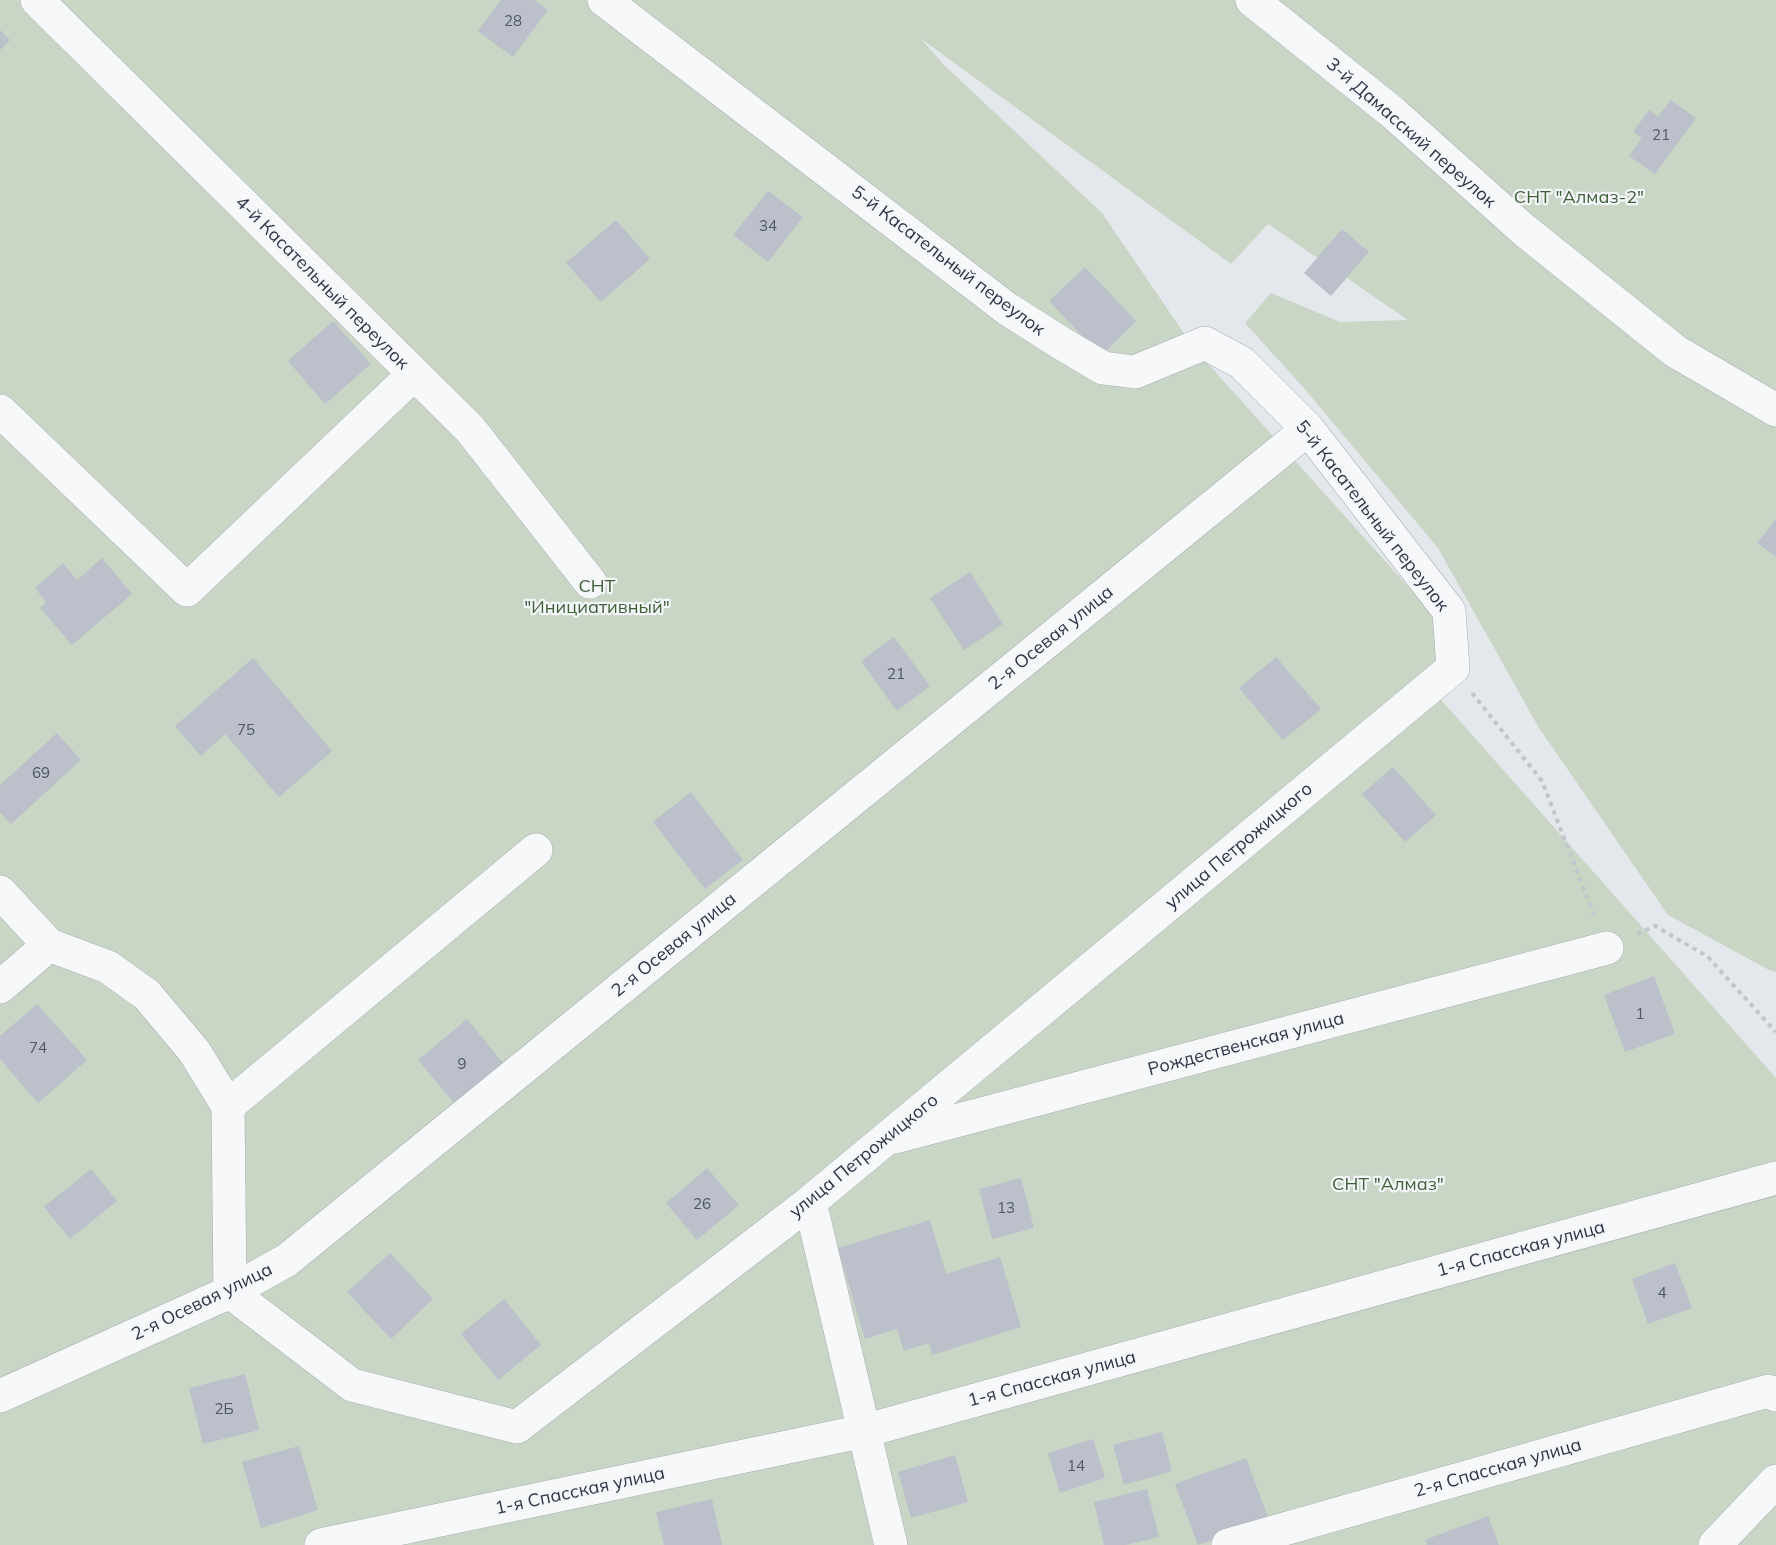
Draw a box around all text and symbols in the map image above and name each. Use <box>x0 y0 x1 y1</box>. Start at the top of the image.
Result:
house number: 28 <box>504 12 522 30</box>
street label: 3-й Дамасский переулок <box>1322 53 1500 213</box>
house number: 21 <box>1652 126 1670 144</box>
street label: 5-й Касательный переулок <box>847 181 1049 341</box>
park label: СНТ "Алмаз-2" <box>1514 187 1644 209</box>
street label: 4-й Касательный переулок <box>231 192 413 374</box>
house number: 34 <box>759 217 777 235</box>
street label: 5-й Касательный переулок <box>1291 416 1453 616</box>
park label: СНТ "Инициативный" <box>524 576 670 618</box>
street label: 2-я Осевая улица <box>984 581 1118 695</box>
house number: 21 <box>887 665 905 683</box>
house number: 75 <box>237 721 255 739</box>
house number: 69 <box>32 764 50 782</box>
street label: улица Петрожицкого <box>1161 778 1317 914</box>
street label: 2-я Осевая улица <box>607 888 741 1002</box>
house number: 1 <box>1636 1005 1644 1023</box>
street label: Рождественская улица <box>1146 1007 1346 1081</box>
house number: 74 <box>29 1039 47 1057</box>
house number: 9 <box>458 1055 466 1073</box>
street label: улица Петрожицкого <box>785 1089 943 1223</box>
park label: СНТ "Алмаз" <box>1332 1174 1444 1196</box>
house number: 26 <box>693 1195 711 1213</box>
house number: 13 <box>997 1199 1015 1217</box>
street label: 1-я Спасская улица <box>1435 1216 1607 1282</box>
street label: 2-я Осевая улица <box>128 1259 276 1345</box>
house number: 4 <box>1658 1284 1666 1302</box>
street label: 1-я Спасская улица <box>966 1346 1138 1412</box>
house number: 2Б <box>214 1400 234 1418</box>
street label: 2-я Спасская улица <box>1412 1434 1584 1502</box>
house number: 14 <box>1067 1457 1085 1475</box>
street label: 1-я Спасская улица <box>493 1462 667 1520</box>

